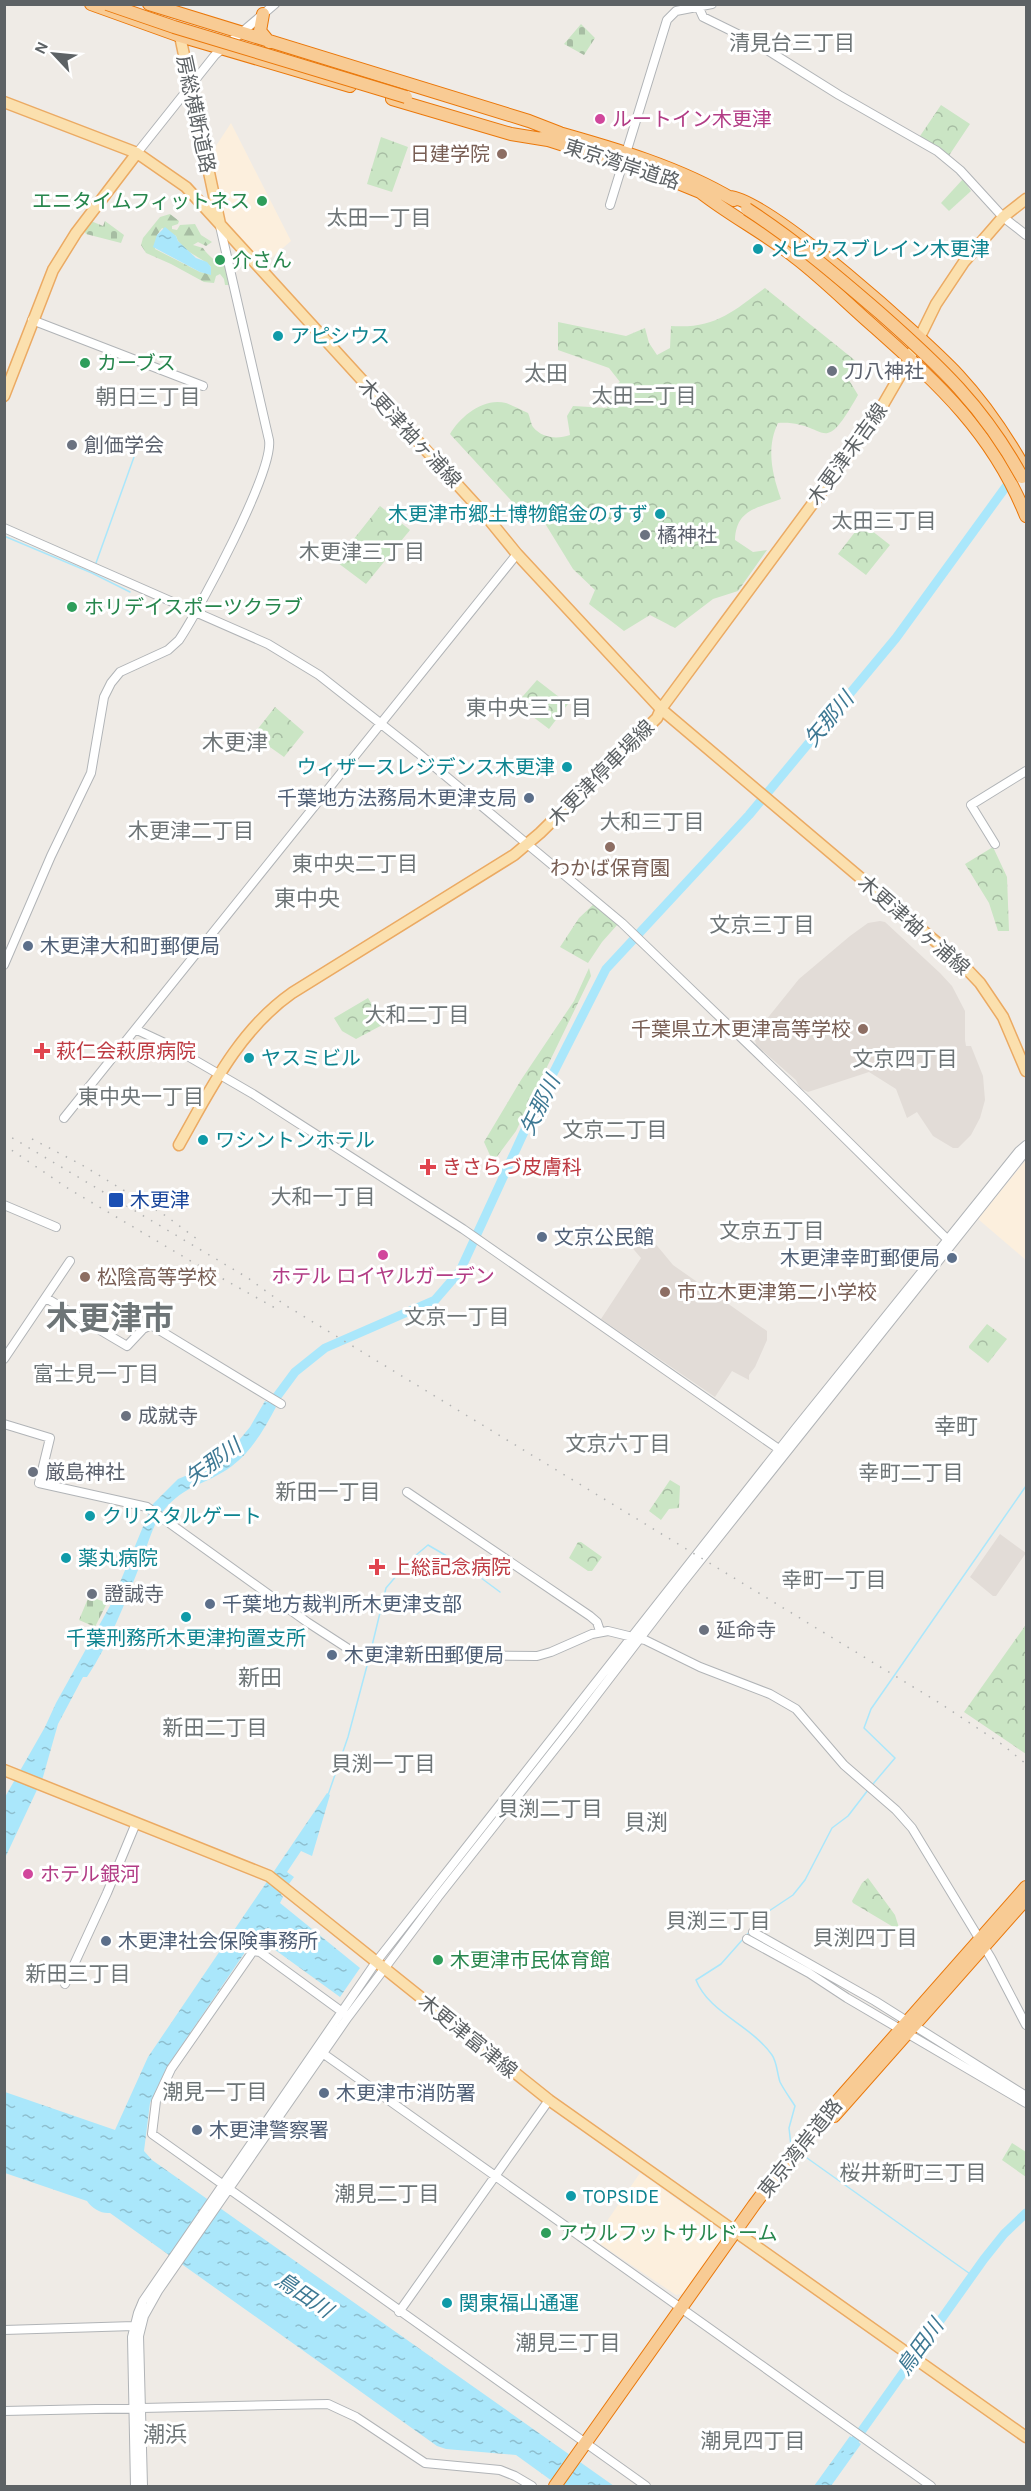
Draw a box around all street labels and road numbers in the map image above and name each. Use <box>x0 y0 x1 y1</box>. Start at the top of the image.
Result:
street label: 房総横断道路 <box>172 53 219 175</box>
street label: 東京湾岸道路 <box>561 135 682 194</box>
street label: 木更津袖ヶ浦線 <box>353 374 466 492</box>
street label: 木更津末吉線 <box>803 399 892 510</box>
street label: 木更津停車場線 <box>544 716 659 831</box>
street label: 木更津袖ヶ浦線 <box>853 871 974 980</box>
street label: 木更津富津線 <box>414 1990 522 2083</box>
street label: 東京湾岸道路 <box>754 2094 847 2202</box>

